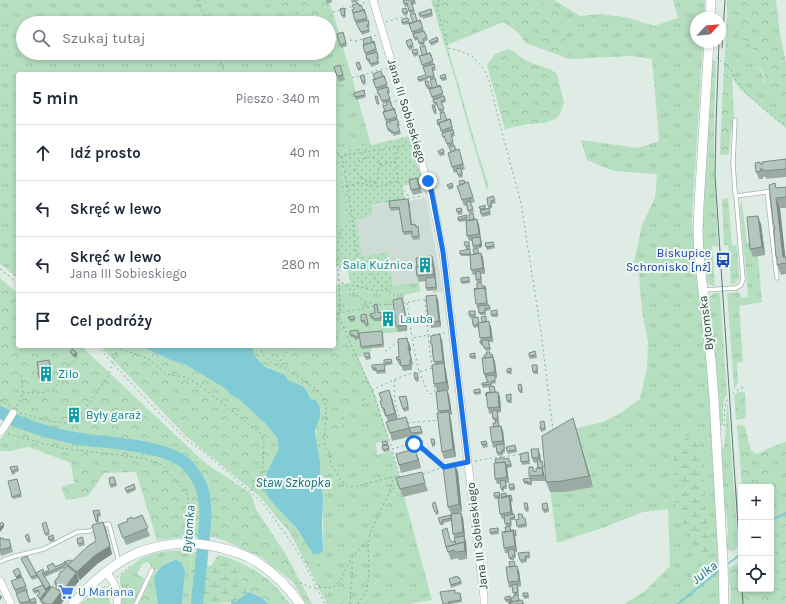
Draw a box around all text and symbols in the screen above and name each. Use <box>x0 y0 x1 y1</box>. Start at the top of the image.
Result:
north arrow <box>690 12 726 48</box>
search box <box>16 16 336 60</box>
icon: search <box>30 27 52 49</box>
text: Szukaj tutaj <box>62 29 146 47</box>
street label: Jana III Sobieskiego <box>385 57 429 165</box>
text: 5 min <box>32 88 79 108</box>
text: Pieszo · 340 m <box>236 91 320 106</box>
icon: ahead <box>32 142 54 164</box>
text: Idź prosto <box>70 144 141 162</box>
text: 40 m <box>290 145 320 160</box>
route end <box>419 172 437 190</box>
icon: left <box>32 198 54 220</box>
text: Skręć w lewo <box>70 200 162 218</box>
text: 20 m <box>290 201 320 216</box>
place label: Biskupice Schronisko [nż] <box>626 246 711 274</box>
text: Skręć w lewo <box>70 248 162 266</box>
bus stop icon: Biskupice Schronisko [nż] <box>714 251 732 269</box>
icon: left <box>32 254 54 276</box>
building icon: Sala Kuźnica <box>416 256 434 274</box>
text: 280 m <box>282 257 320 272</box>
place label: Sala Kuźnica <box>342 258 413 272</box>
text: Jana III Sobieskiego <box>70 266 187 281</box>
street label: Bytomska <box>696 295 716 351</box>
icon: arrive <box>32 310 54 332</box>
building icon: Lauba <box>379 310 397 328</box>
text: Cel podróży <box>70 312 152 330</box>
place label: Lauba <box>400 312 433 326</box>
building icon: Zilo <box>37 365 55 383</box>
place label: Zilo <box>58 367 79 381</box>
building icon: Były garaż <box>65 406 83 424</box>
place label: Były garaż <box>86 408 141 422</box>
route start <box>405 435 423 453</box>
water label: Staw Szkopka <box>256 475 331 490</box>
street label: Jana III Sobieskiego <box>463 482 491 590</box>
map controls <box>738 484 774 592</box>
button: + <box>738 484 774 520</box>
water label: Bytomka <box>179 504 198 553</box>
button: − <box>738 520 774 556</box>
button: locate <box>738 556 774 592</box>
water label: Julka <box>689 558 720 587</box>
supermarket icon: U Mariana <box>57 583 75 601</box>
place label: U Mariana <box>78 585 134 599</box>

